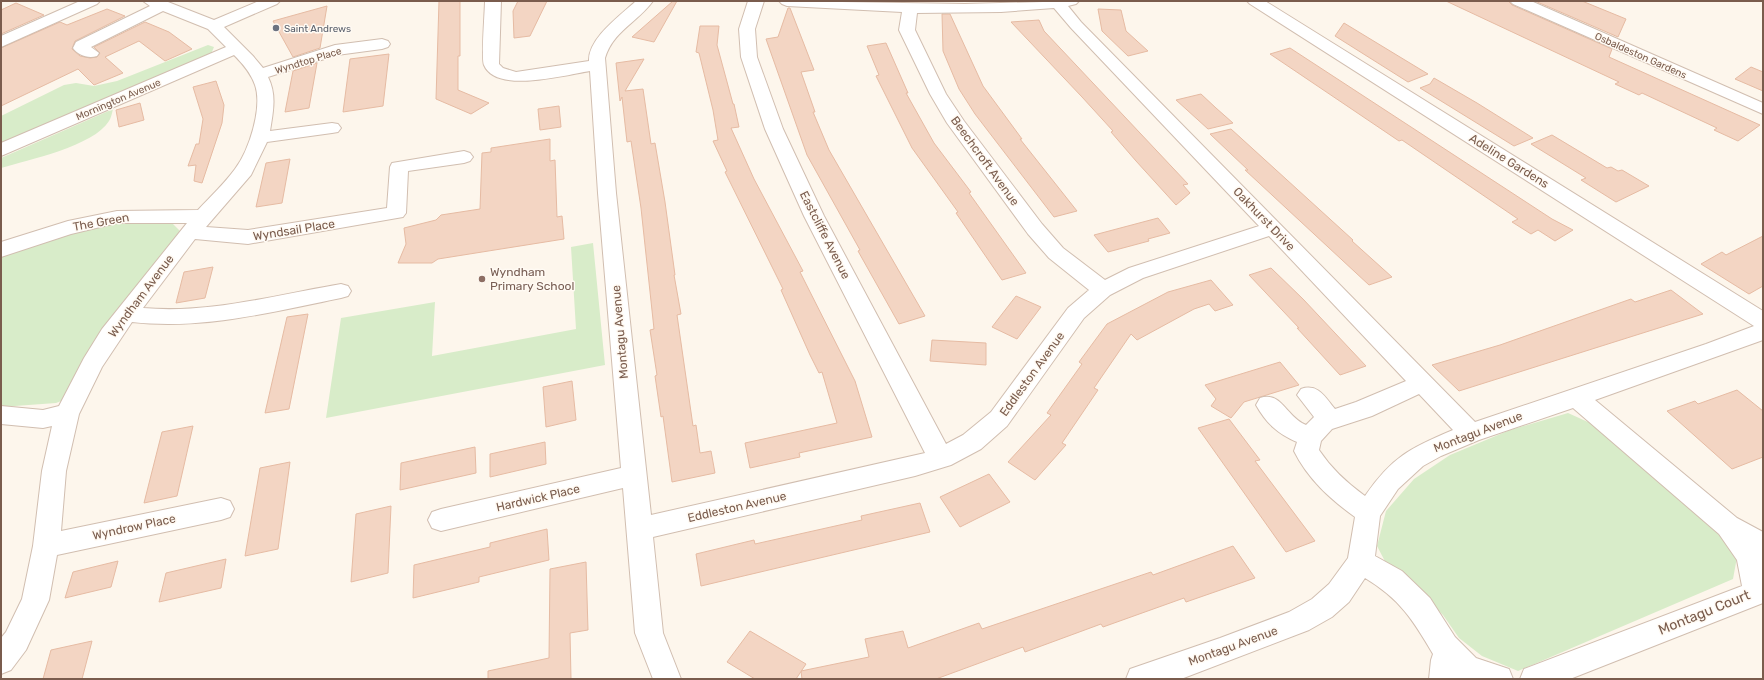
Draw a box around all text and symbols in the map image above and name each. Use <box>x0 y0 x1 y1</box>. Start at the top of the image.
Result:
marker: Saint Andrews <box>271 23 281 33</box>
place label: Saint Andrews <box>284 23 351 35</box>
street label: Osbaldeston Gardens <box>1593 30 1688 82</box>
street label: Wyndtop Place <box>274 45 343 77</box>
street label: Mornington Avenue <box>74 76 163 123</box>
street label: Beechcroft Avenue <box>948 114 1022 209</box>
street label: Adeline Gardens <box>1467 131 1551 191</box>
street label: Oakhurst Drive <box>1230 184 1298 254</box>
street label: Eastcliffe Avenue <box>797 189 853 281</box>
street label: The Green <box>72 210 130 234</box>
street label: Wyndsail Place <box>252 217 336 243</box>
street label: Wyndham Avenue <box>105 252 177 340</box>
place label: Wyndham Primary School <box>490 265 574 293</box>
marker: Wyndham Primary School <box>477 274 487 284</box>
street label: Montagu Avenue <box>609 284 631 379</box>
street label: Eddleston Avenue <box>997 329 1067 419</box>
street label: Montagu Avenue <box>1432 409 1525 455</box>
street label: Hardwick Place <box>495 481 582 514</box>
street label: Eddleston Avenue <box>686 489 788 525</box>
street label: Wyndrow Place <box>91 511 177 543</box>
street label: Montagu Court <box>1656 586 1753 639</box>
street label: Montagu Avenue <box>1186 623 1280 669</box>

